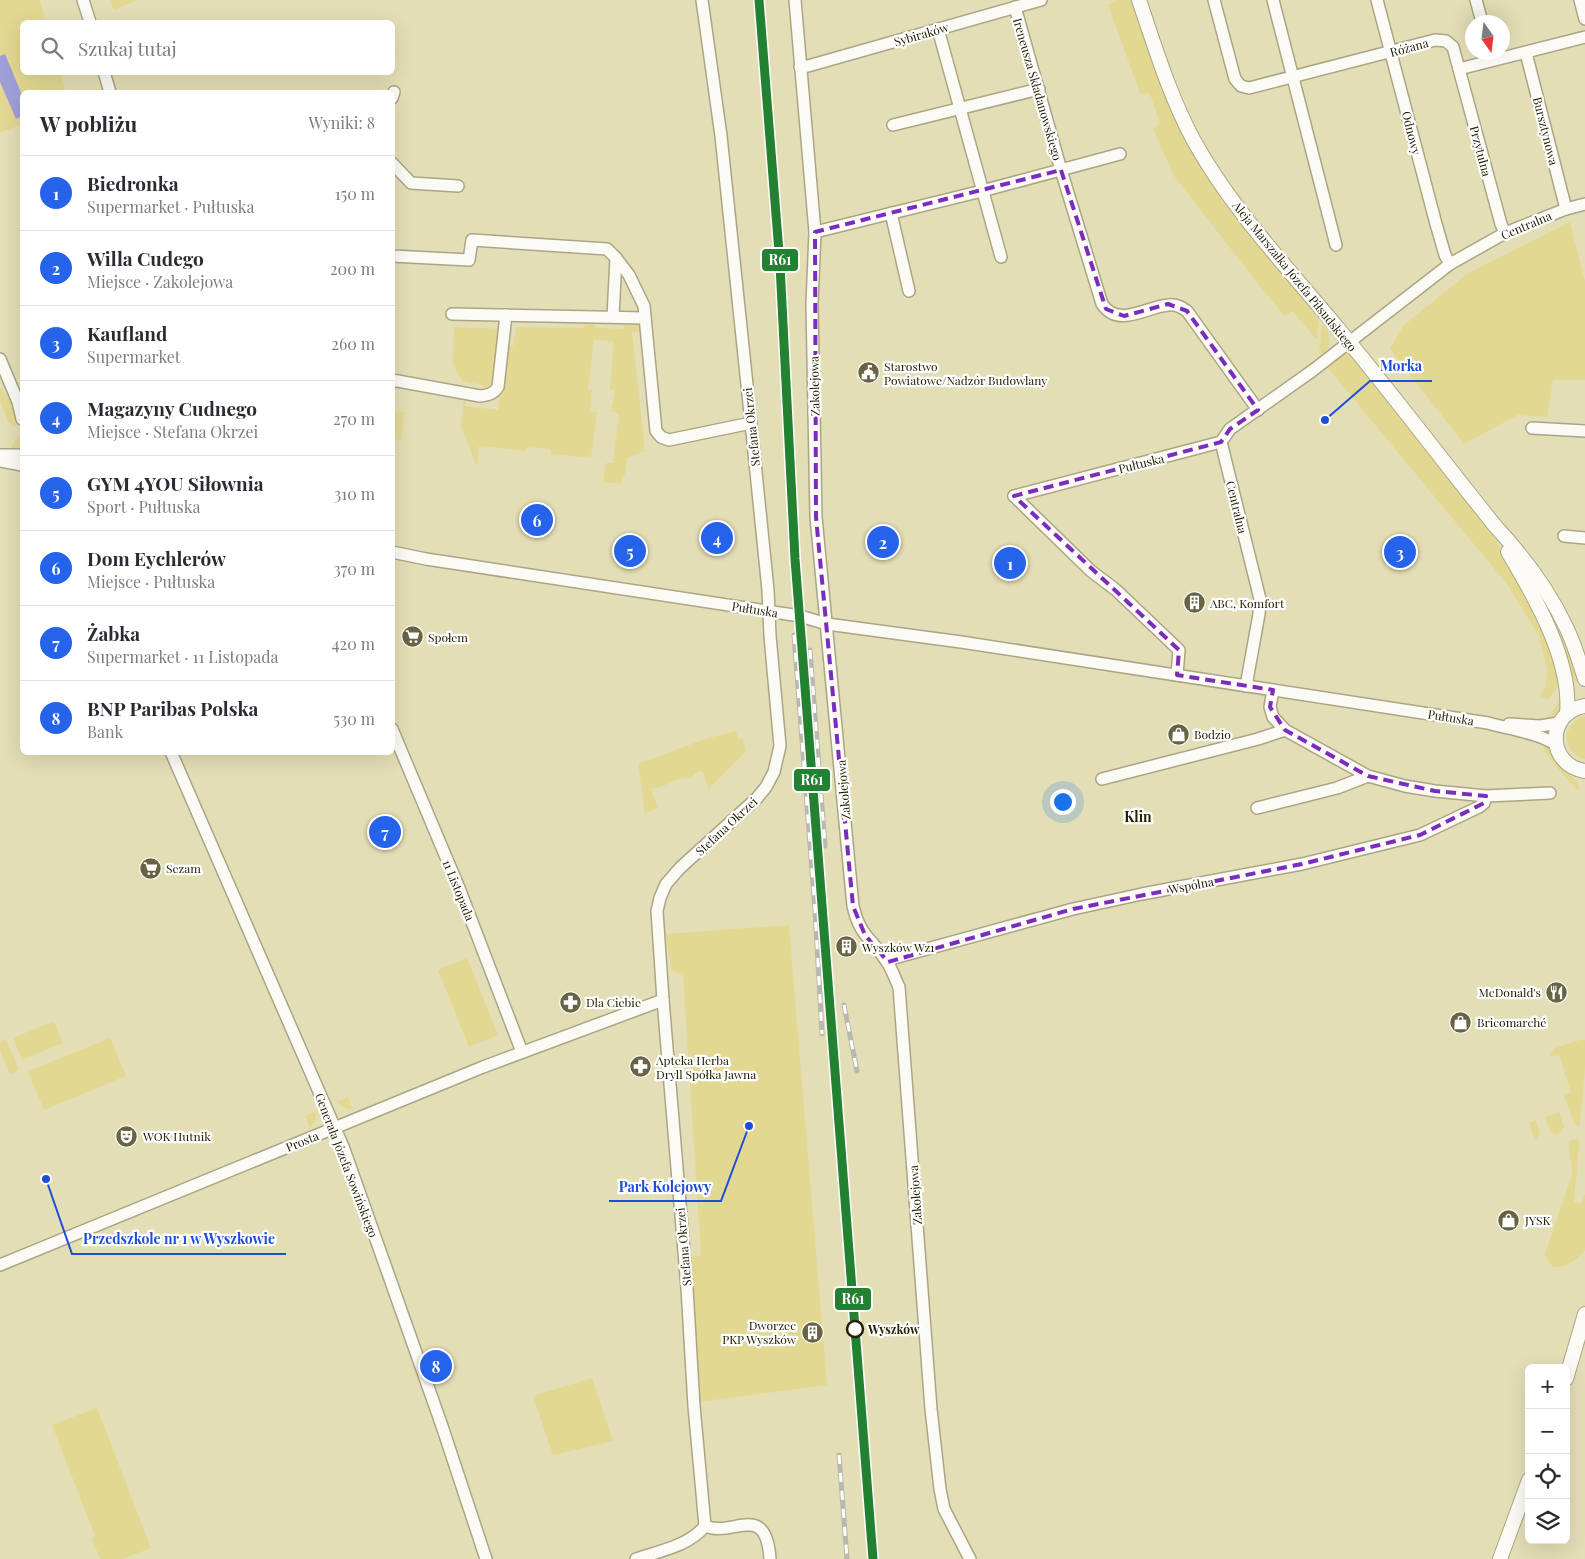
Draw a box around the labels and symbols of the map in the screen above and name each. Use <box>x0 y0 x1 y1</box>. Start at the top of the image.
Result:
north arrow <box>1465 15 1510 60</box>
street label: Ireneusza Składanowskiego <box>1010 16 1066 163</box>
street label: Sybiraków <box>892 18 951 49</box>
street label: Różana <box>1388 34 1430 60</box>
street label: Bursztynowa <box>1530 95 1562 167</box>
street label: Odnowy <box>1399 109 1425 157</box>
street label: Przytulna <box>1467 124 1495 178</box>
street label: Aleja Marszałka Józefa Piłsudskiego <box>1229 197 1361 355</box>
street label: Centralna <box>1498 207 1554 243</box>
line badge: R61 <box>761 248 799 272</box>
text: R61 <box>769 250 791 269</box>
callout: Morka <box>1370 352 1432 381</box>
street label: Zakolejowa <box>805 356 823 416</box>
text: Morka <box>1380 356 1423 375</box>
place label: Starostwo Powiatowe/Nadzór Budowlany <box>884 358 1047 388</box>
public building icon: Starostwo Powiatowe/Nadzór Budowlany <box>856 361 880 385</box>
street label: Stefana Okrzei <box>739 387 763 467</box>
street label: Pułtuska <box>1117 450 1165 476</box>
street label: Centralna <box>1223 479 1251 535</box>
pin: 6 <box>521 501 553 539</box>
pin: 4 <box>701 519 733 557</box>
pin: 2 <box>867 523 899 561</box>
pin: 5 <box>614 532 646 570</box>
pin: 3 <box>1384 533 1416 571</box>
pin: 1 <box>994 544 1026 582</box>
building icon: ABC, Komfort <box>1182 591 1206 615</box>
place label: ABC, Komfort <box>1209 595 1285 611</box>
street label: Pułtuska <box>731 597 779 621</box>
supermarket icon: Społem <box>400 625 424 649</box>
place label: Społem <box>428 629 468 645</box>
street label: Pułtuska <box>1427 705 1475 729</box>
shop icon: Bodzio <box>1166 722 1190 746</box>
place label: Bodzio <box>1194 726 1231 742</box>
street label: Zakolejowa <box>832 759 854 821</box>
line badge: R61 <box>793 768 831 792</box>
text: R61 <box>801 770 823 789</box>
your location <box>1050 789 1076 815</box>
street label: Stefana Okrzei <box>692 793 761 859</box>
district label: Klin <box>1124 807 1152 826</box>
pin: 7 <box>369 813 401 851</box>
supermarket icon: Sezam <box>138 856 162 880</box>
street label: 11 Listopada <box>439 857 479 923</box>
place label: Sezam <box>166 860 201 876</box>
street label: Wspólna <box>1166 873 1215 897</box>
building icon: Wyszków Wz1 <box>834 935 858 959</box>
place label: Wyszków Wz1 <box>861 939 935 955</box>
restaurant icon: McDonald's <box>1545 980 1569 1004</box>
place label: McDonald's <box>1479 984 1541 1000</box>
pharmacy icon: Dla Ciebie <box>558 990 582 1014</box>
place label: Dla Ciebie <box>586 994 641 1010</box>
shop icon: Bricomarché <box>1449 1010 1473 1034</box>
place label: Bricomarché <box>1477 1014 1546 1030</box>
place label: Apteka Herba Dryll Spółka Jawna <box>655 1052 756 1082</box>
pharmacy icon: Apteka Herba Dryll Spółka Jawna <box>628 1055 652 1079</box>
street label: Generała Józefa Sowińskiego <box>312 1091 382 1240</box>
theatre icon: WOK Hutnik <box>115 1124 139 1148</box>
street label: Prosta <box>283 1127 321 1155</box>
place label: WOK Hutnik <box>142 1128 211 1144</box>
street label: Zakolejowa <box>905 1164 925 1226</box>
callout: Park Kolejowy <box>609 1172 721 1201</box>
text: Park Kolejowy <box>619 1177 712 1196</box>
street label: Stefana Okrzei <box>672 1207 694 1287</box>
shop icon: JYSK <box>1497 1208 1521 1232</box>
place label: JYSK <box>1524 1212 1550 1228</box>
callout: Przedszkole nr 1 w Wyszkowie <box>72 1225 286 1254</box>
text: Przedszkole nr 1 w Wyszkowie <box>83 1229 275 1248</box>
line badge: R61 <box>834 1287 872 1311</box>
text: R61 <box>842 1289 864 1308</box>
place label: Dworzec PKP Wyszków <box>722 1317 797 1347</box>
building icon: Dworzec PKP Wyszków <box>800 1320 824 1344</box>
marker: Wyszków <box>846 1320 864 1338</box>
place label: Wyszków <box>867 1321 920 1337</box>
pin: 8 <box>420 1347 452 1385</box>

